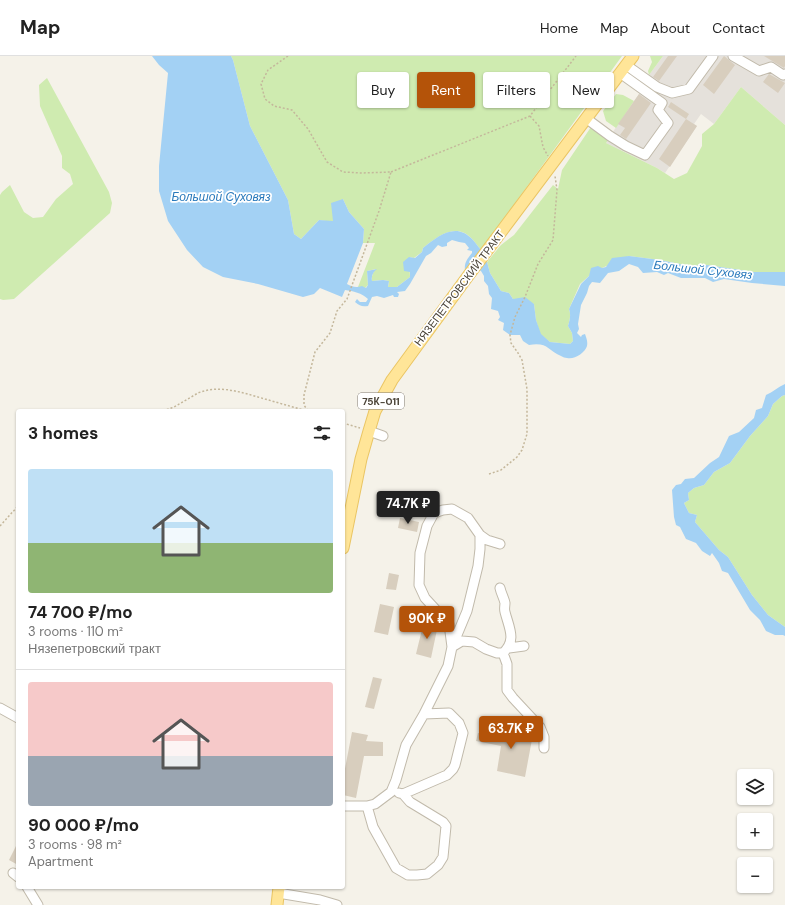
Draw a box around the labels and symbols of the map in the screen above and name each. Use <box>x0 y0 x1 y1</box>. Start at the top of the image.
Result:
water label: Большой Суховяз <box>171 189 271 205</box>
street label: НЯЗЕПЕТРОВСКИЙ ТРАКТ <box>411 227 507 349</box>
water label: Большой Суховяз <box>653 257 754 283</box>
road number: 75К-011 <box>358 393 404 409</box>
pin: 74.7K ₽ <box>371 491 445 525</box>
pin: 90K ₽ <box>399 606 455 640</box>
pin: 63.7K ₽ <box>474 716 548 750</box>

